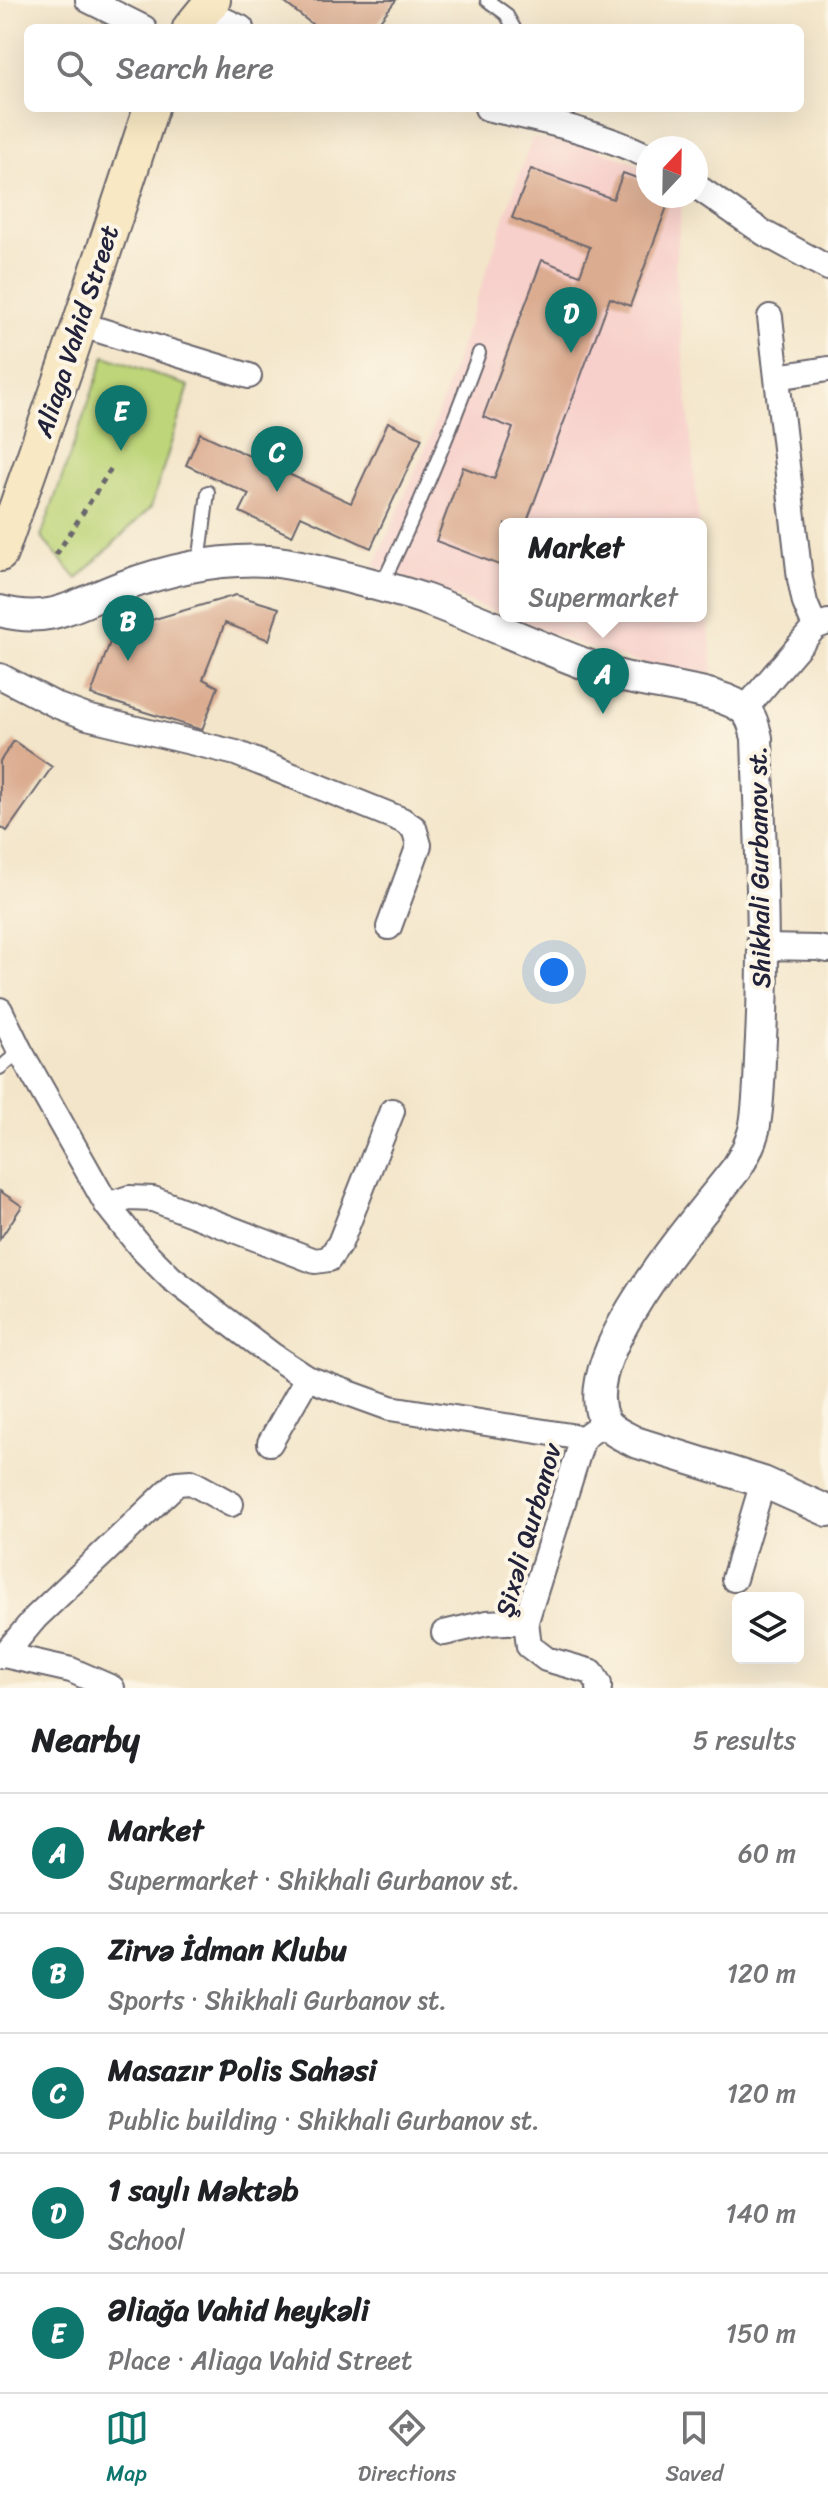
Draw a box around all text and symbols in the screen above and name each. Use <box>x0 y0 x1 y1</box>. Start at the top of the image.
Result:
search box <box>24 24 804 112</box>
text: Search here <box>116 41 274 95</box>
icon: search <box>52 46 96 90</box>
north arrow <box>636 136 708 208</box>
street label: Aliaga Vahid Street <box>20 219 132 444</box>
pin: D <box>545 287 597 353</box>
pin: E <box>95 385 147 451</box>
pin: C <box>251 426 303 492</box>
popup <box>499 518 707 622</box>
text: Market <box>528 520 624 574</box>
text: Supermarket <box>528 574 678 620</box>
pin: B <box>102 595 154 661</box>
pin: A <box>577 648 629 714</box>
street label: Shikhali Gurbanov st. <box>734 745 784 989</box>
your location <box>534 952 574 992</box>
street label: Şixəli Qurbanov <box>481 1437 575 1622</box>
map controls <box>732 1592 804 1664</box>
button: layers <box>732 1592 804 1664</box>
text: Nearby <box>32 1710 140 1770</box>
text: 5 results <box>693 1717 796 1763</box>
text: Market <box>108 1803 203 1857</box>
text: A <box>49 1830 67 1876</box>
text: 60 m <box>738 1830 796 1876</box>
text: Supermarket · Shikhali Gurbanov st. <box>108 1857 520 1903</box>
text: Zirvə İdman Klubu <box>108 1923 347 1977</box>
text: B <box>50 1950 66 1996</box>
text: 120 m <box>727 1950 796 1996</box>
text: Sports · Shikhali Gurbanov st. <box>108 1977 447 2023</box>
text: Masazır Polis Sahəsi <box>108 2043 377 2097</box>
text: C <box>50 2070 66 2116</box>
text: 120 m <box>727 2070 796 2116</box>
text: Public building · Shikhali Gurbanov st. <box>108 2097 540 2143</box>
text: 1 saylı Məktəb <box>108 2163 299 2217</box>
text: D <box>50 2190 66 2236</box>
text: 140 m <box>725 2190 796 2236</box>
text: School <box>108 2217 185 2263</box>
text: Əliağa Vahid heykəli <box>108 2283 369 2337</box>
text: E <box>51 2310 65 2356</box>
text: 150 m <box>726 2310 796 2356</box>
text: Place · Aliaga Vahid Street <box>108 2337 412 2383</box>
tab: Map <box>105 2406 149 2493</box>
tab: Directions <box>358 2406 456 2493</box>
tab: Saved <box>665 2406 723 2493</box>

